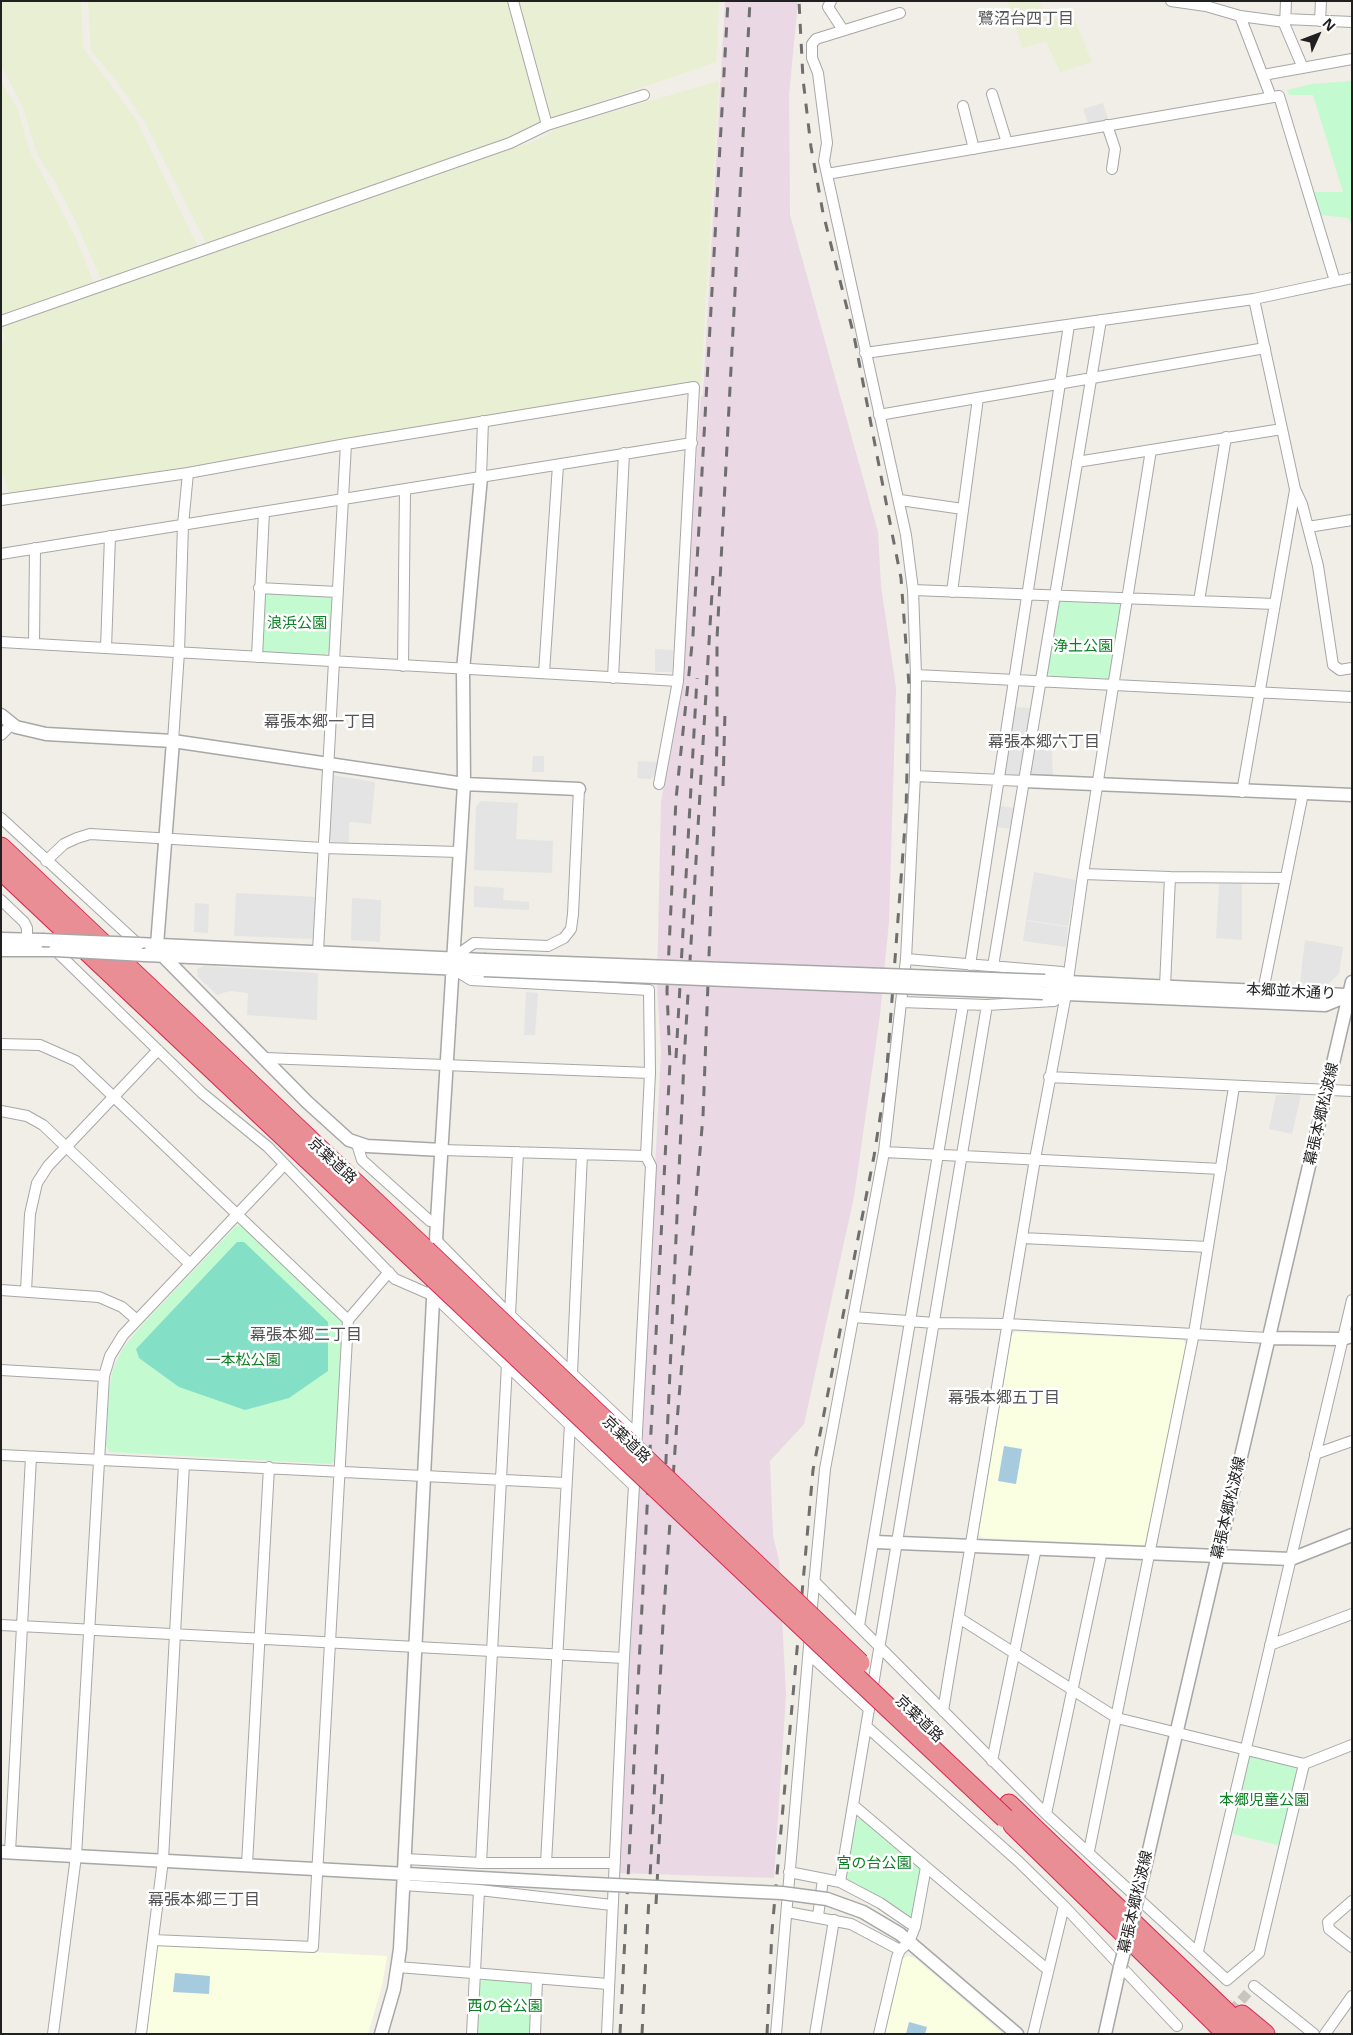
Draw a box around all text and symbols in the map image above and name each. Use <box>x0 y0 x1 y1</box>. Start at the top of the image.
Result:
district label: 鷺沼台四丁目 <box>978 9 1074 29</box>
north arrow <box>1293 10 1343 60</box>
text: N <box>1318 14 1340 35</box>
park label: 浪浜公園 <box>267 615 327 633</box>
park label: 浄土公園 <box>1053 638 1113 656</box>
district label: 幕張本郷一丁目 <box>264 712 376 732</box>
district label: 幕張本郷六丁目 <box>988 732 1100 752</box>
street label: 本郷並木通り <box>1246 981 1336 1003</box>
street label: 幕張本郷松波線 <box>1301 1061 1343 1167</box>
street label: 京葉道路 <box>304 1134 360 1188</box>
district label: 幕張本郷二丁目 <box>250 1325 362 1345</box>
park label: 一本松公園 <box>206 1352 280 1370</box>
district label: 幕張本郷五丁目 <box>948 1388 1060 1408</box>
street label: 京葉道路 <box>598 1413 654 1467</box>
street label: 幕張本郷松波線 <box>1208 1455 1250 1561</box>
street label: 京葉道路 <box>891 1692 947 1746</box>
park label: 本郷児童公園 <box>1219 1792 1309 1810</box>
street label: 幕張本郷松波線 <box>1115 1849 1157 1955</box>
park label: 宮の台公園 <box>837 1855 911 1873</box>
district label: 幕張本郷三丁目 <box>148 1890 260 1910</box>
park label: 西の谷公園 <box>468 1998 542 2016</box>

